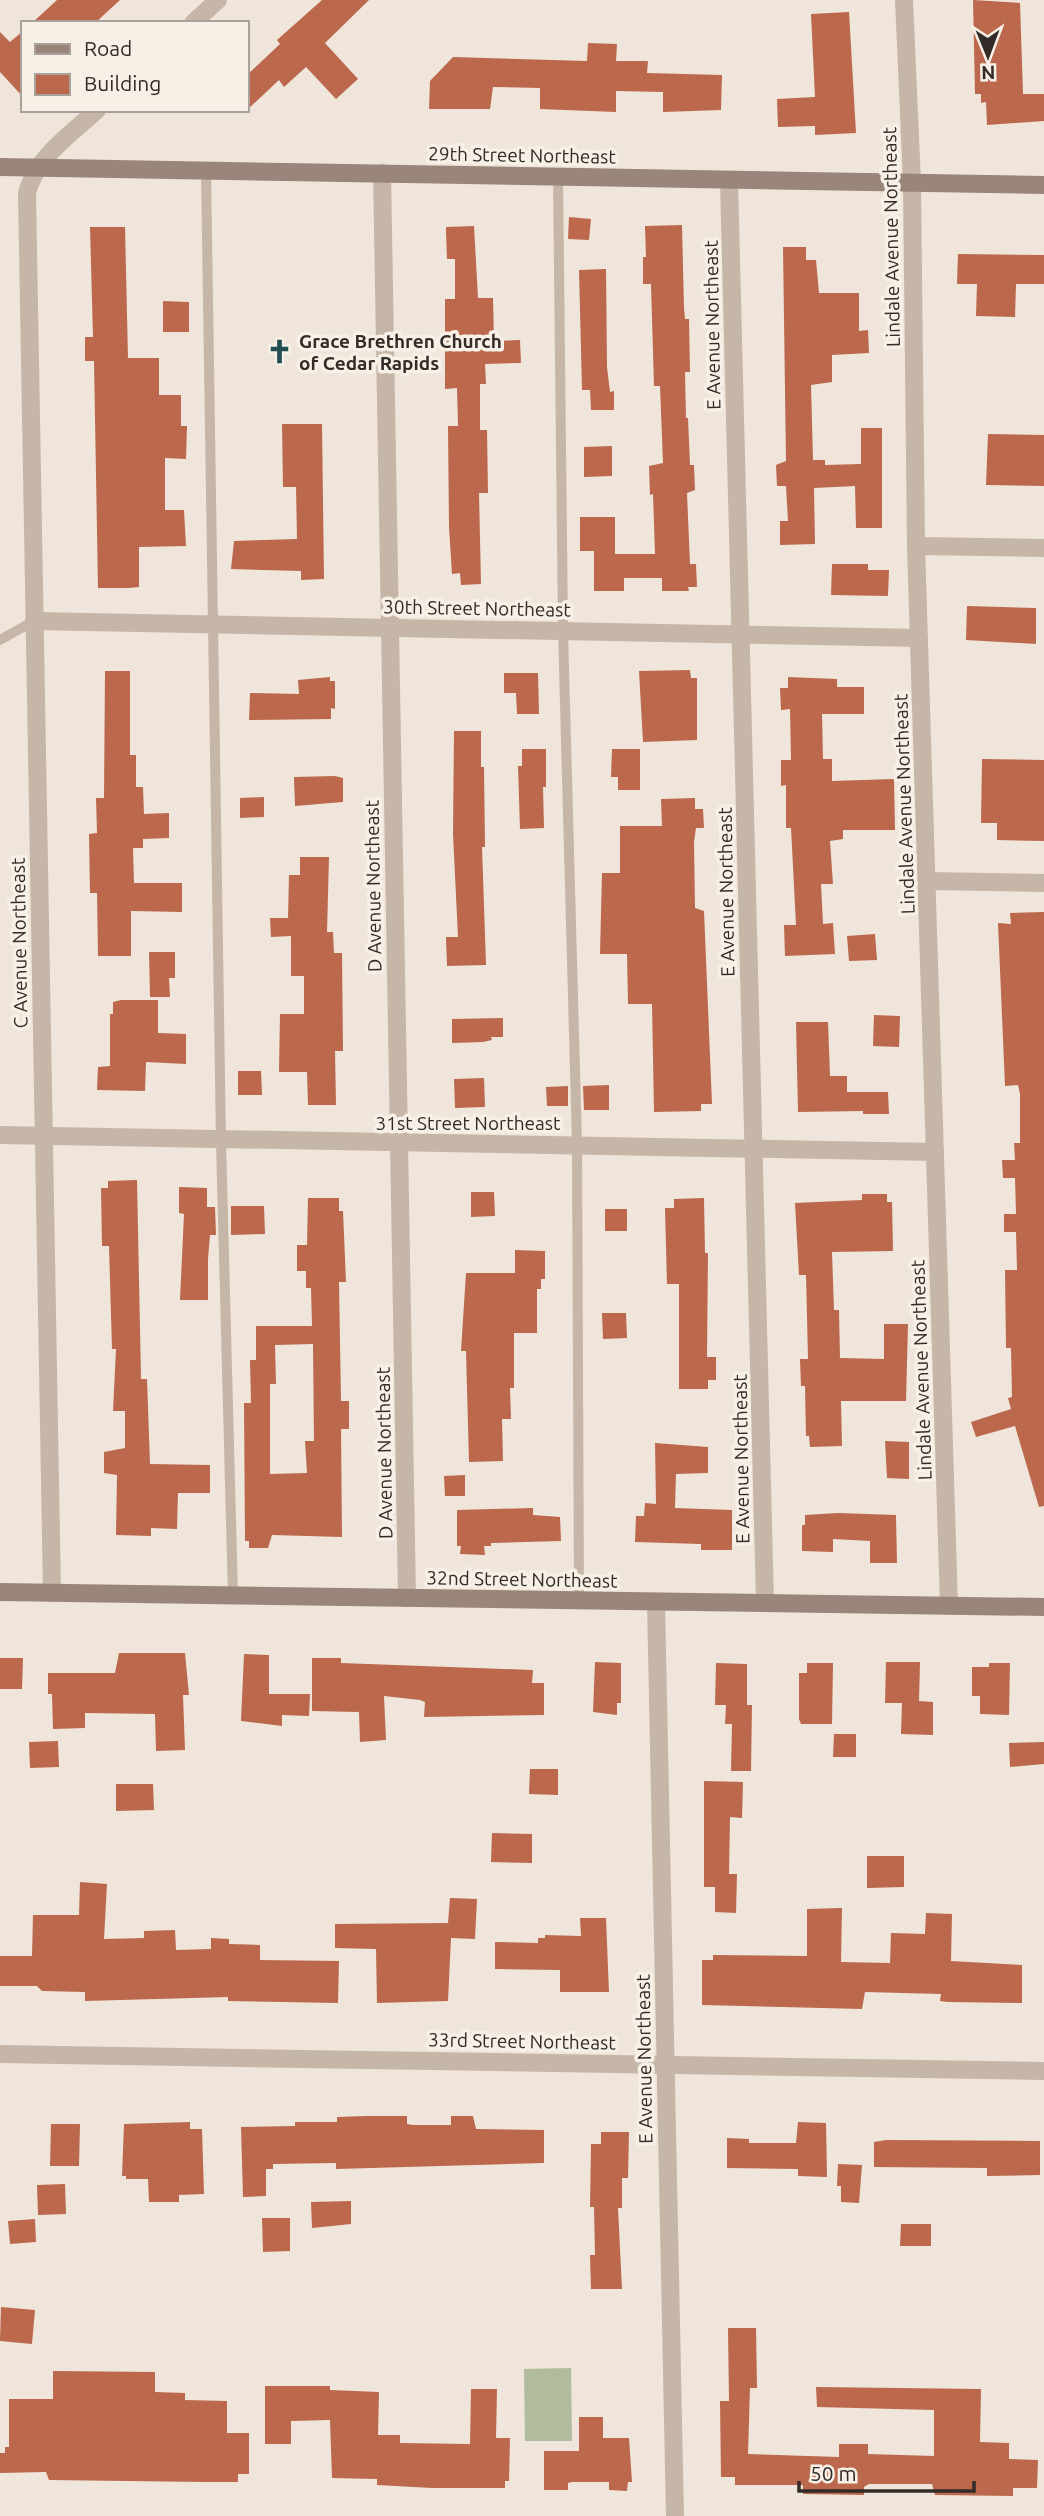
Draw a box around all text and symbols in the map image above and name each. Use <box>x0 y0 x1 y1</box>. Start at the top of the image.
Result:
legend <box>21 21 248 112</box>
north arrow <box>953 21 1023 91</box>
text: Road <box>84 36 132 60</box>
text: N <box>981 62 996 84</box>
text: Building <box>84 71 161 95</box>
street label: Lindale Avenue Northeast <box>878 126 904 347</box>
street label: 29th Street Northeast <box>428 142 617 168</box>
street label: E Avenue Northeast <box>700 240 724 410</box>
place label: Grace Brethren Church of Cedar Rapids <box>299 330 502 374</box>
church icon: Grace Brethren Church of Cedar Rapids <box>265 338 293 366</box>
street label: 30th Street Northeast <box>383 595 572 621</box>
street label: Lindale Avenue Northeast <box>889 693 919 915</box>
street label: D Avenue Northeast <box>360 799 386 972</box>
street label: E Avenue Northeast <box>714 807 738 977</box>
street label: C Avenue Northeast <box>7 857 31 1028</box>
street label: 31st Street Northeast <box>375 1112 561 1134</box>
street label: Lindale Avenue Northeast <box>906 1259 936 1481</box>
street label: D Avenue Northeast <box>371 1366 397 1539</box>
street label: E Avenue Northeast <box>729 1374 753 1544</box>
street label: 32nd Street Northeast <box>426 1566 618 1592</box>
street label: E Avenue Northeast <box>632 1974 656 2144</box>
street label: 33rd Street Northeast <box>428 2028 617 2054</box>
scale bar <box>799 2450 974 2494</box>
text: 50 m <box>810 2461 857 2485</box>

